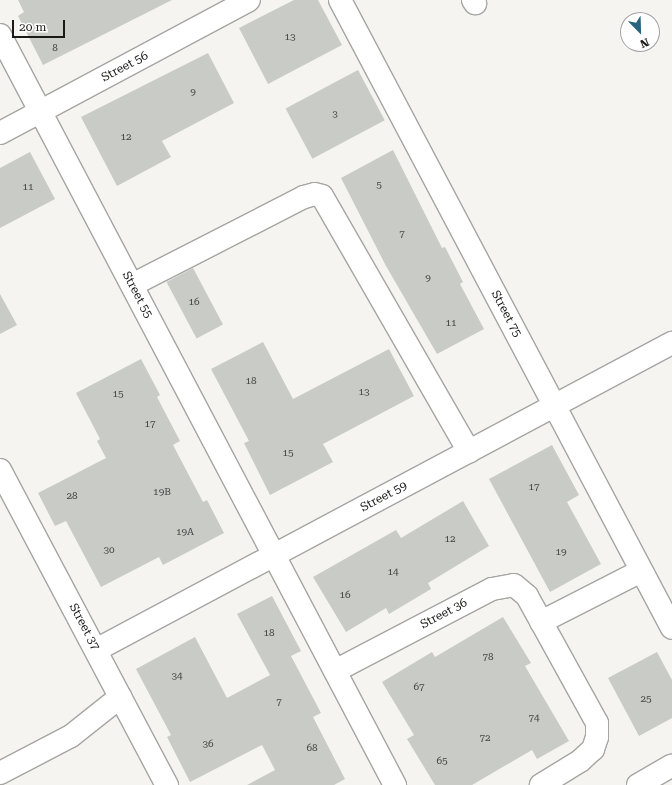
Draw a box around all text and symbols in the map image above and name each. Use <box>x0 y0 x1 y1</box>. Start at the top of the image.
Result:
scale bar <box>14 12 67 38</box>
north arrow <box>620 12 660 52</box>
text: 20 m <box>19 20 46 34</box>
house number: 13 <box>284 31 296 43</box>
text: N <box>638 35 651 50</box>
house number: 8 <box>52 42 58 54</box>
street label: Street 56 <box>99 49 151 85</box>
house number: 9 <box>190 86 196 98</box>
house number: 3 <box>332 108 338 120</box>
house number: 12 <box>120 131 132 143</box>
house number: 5 <box>376 179 382 191</box>
house number: 11 <box>22 181 34 193</box>
house number: 7 <box>399 228 405 240</box>
street label: Street 55 <box>119 269 155 321</box>
house number: 9 <box>425 272 431 284</box>
street label: Street 75 <box>488 288 524 340</box>
house number: 16 <box>188 296 200 308</box>
house number: 11 <box>445 317 457 329</box>
house number: 18 <box>245 375 257 387</box>
house number: 13 <box>358 386 370 398</box>
house number: 15 <box>112 388 124 400</box>
house number: 17 <box>144 418 156 430</box>
house number: 15 <box>282 447 294 459</box>
street label: Street 59 <box>358 479 410 515</box>
house number: 17 <box>528 481 540 493</box>
house number: 19B <box>153 486 171 498</box>
house number: 28 <box>66 490 78 502</box>
house number: 19A <box>176 526 194 538</box>
house number: 12 <box>444 533 456 545</box>
house number: 30 <box>103 544 115 556</box>
house number: 19 <box>555 546 567 558</box>
house number: 14 <box>387 566 399 578</box>
house number: 16 <box>339 589 351 601</box>
street label: Street 36 <box>418 596 470 632</box>
street label: Street 37 <box>66 601 102 653</box>
house number: 18 <box>263 627 275 639</box>
house number: 78 <box>482 651 494 663</box>
house number: 34 <box>171 670 183 682</box>
house number: 67 <box>413 681 425 693</box>
house number: 25 <box>640 693 652 705</box>
house number: 7 <box>276 696 282 708</box>
house number: 74 <box>528 712 540 724</box>
house number: 72 <box>479 732 491 744</box>
house number: 36 <box>202 738 214 750</box>
house number: 68 <box>306 742 318 754</box>
house number: 65 <box>436 755 448 767</box>

